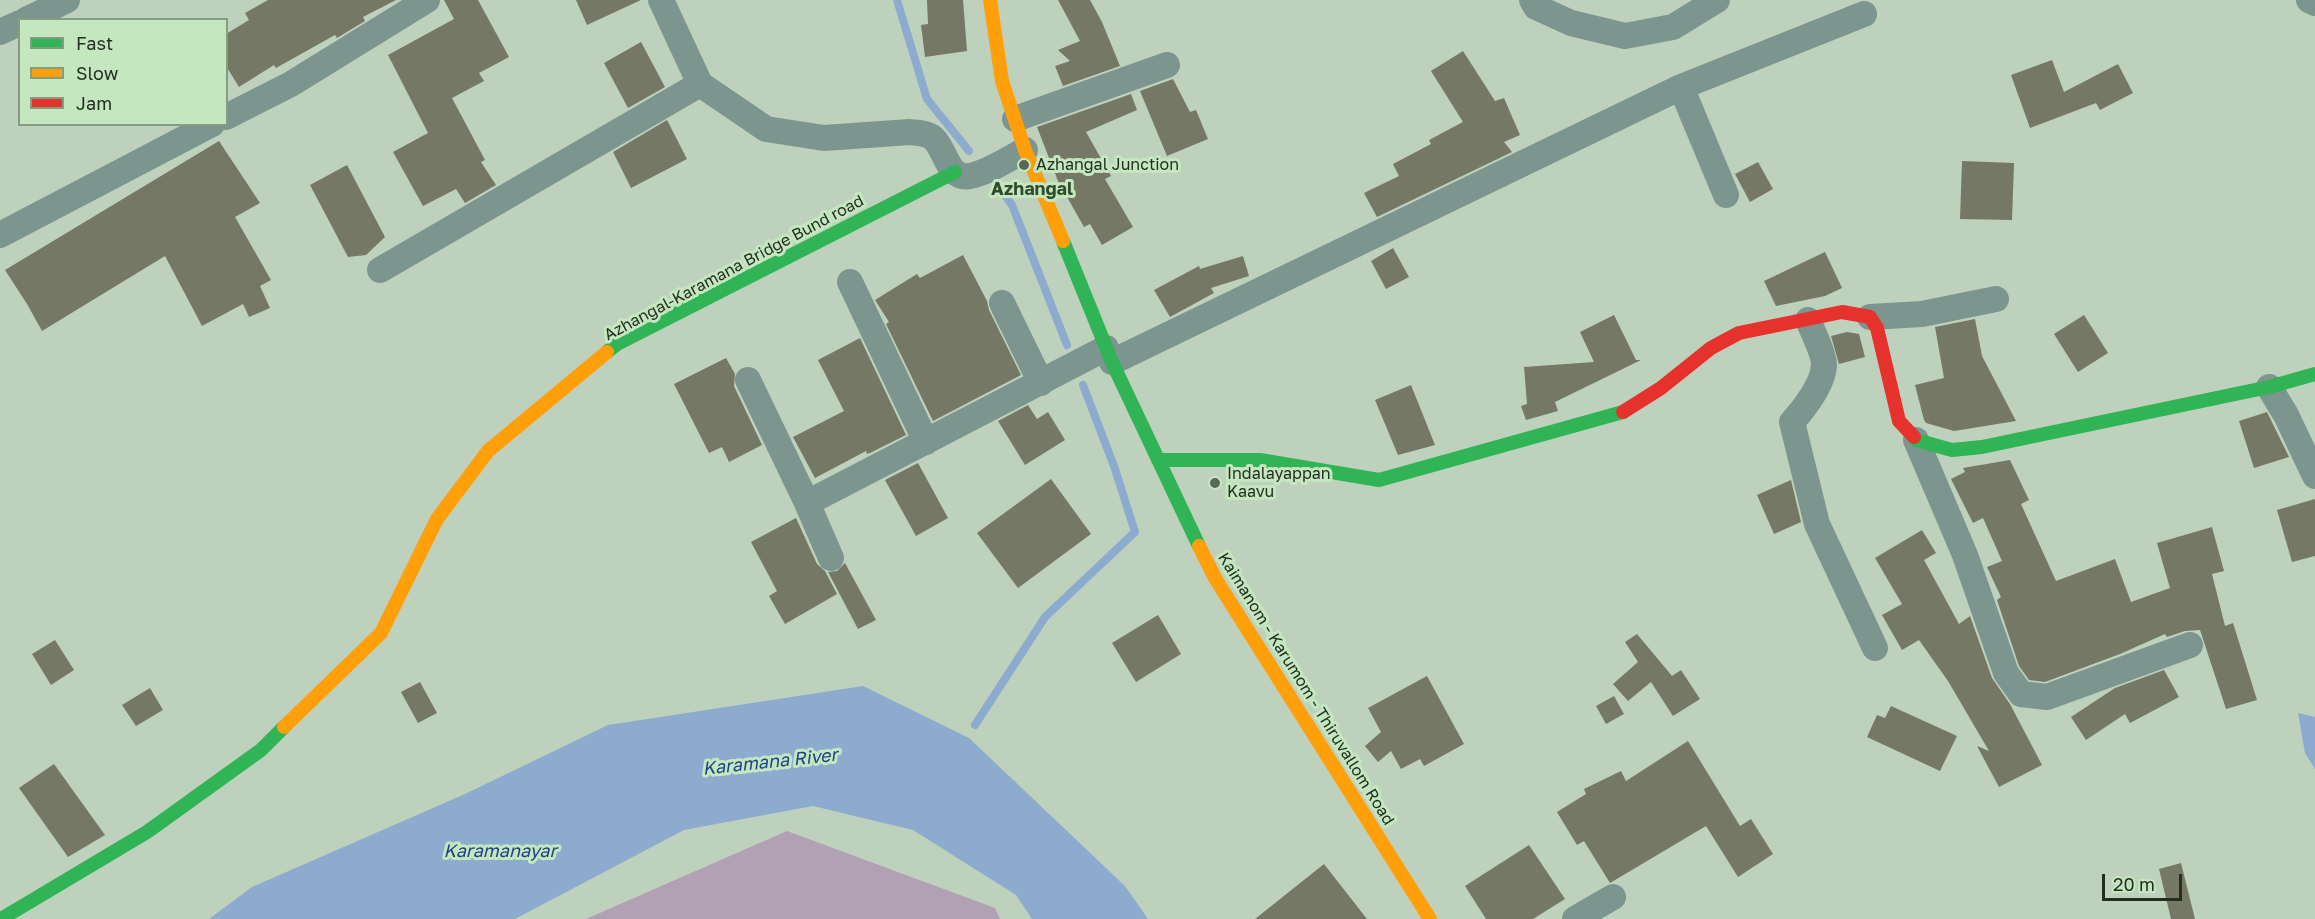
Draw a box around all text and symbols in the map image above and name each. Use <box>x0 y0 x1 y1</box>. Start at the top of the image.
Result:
legend <box>18 18 228 126</box>
text: Fast <box>76 32 113 54</box>
text: Slow <box>76 62 118 84</box>
text: Jam <box>76 92 112 114</box>
place label: Azhangal Junction <box>1036 155 1179 175</box>
marker: Azhangal Junction <box>1017 158 1031 172</box>
district label: Azhangal <box>991 178 1073 200</box>
street label: Azhangal-Karamana Bridge Bund road <box>601 191 867 345</box>
place label: Indalayappan Kaavu <box>1227 464 1331 502</box>
marker: Indalayappan Kaavu <box>1208 476 1222 490</box>
street label: Kaimanom - Karumom - Thiruvallom Road <box>1214 549 1398 829</box>
water label: Karamana River <box>701 744 839 780</box>
water label: Karamanayar <box>443 840 557 862</box>
scale bar <box>2105 862 2184 900</box>
text: 20 m <box>2113 873 2155 895</box>

